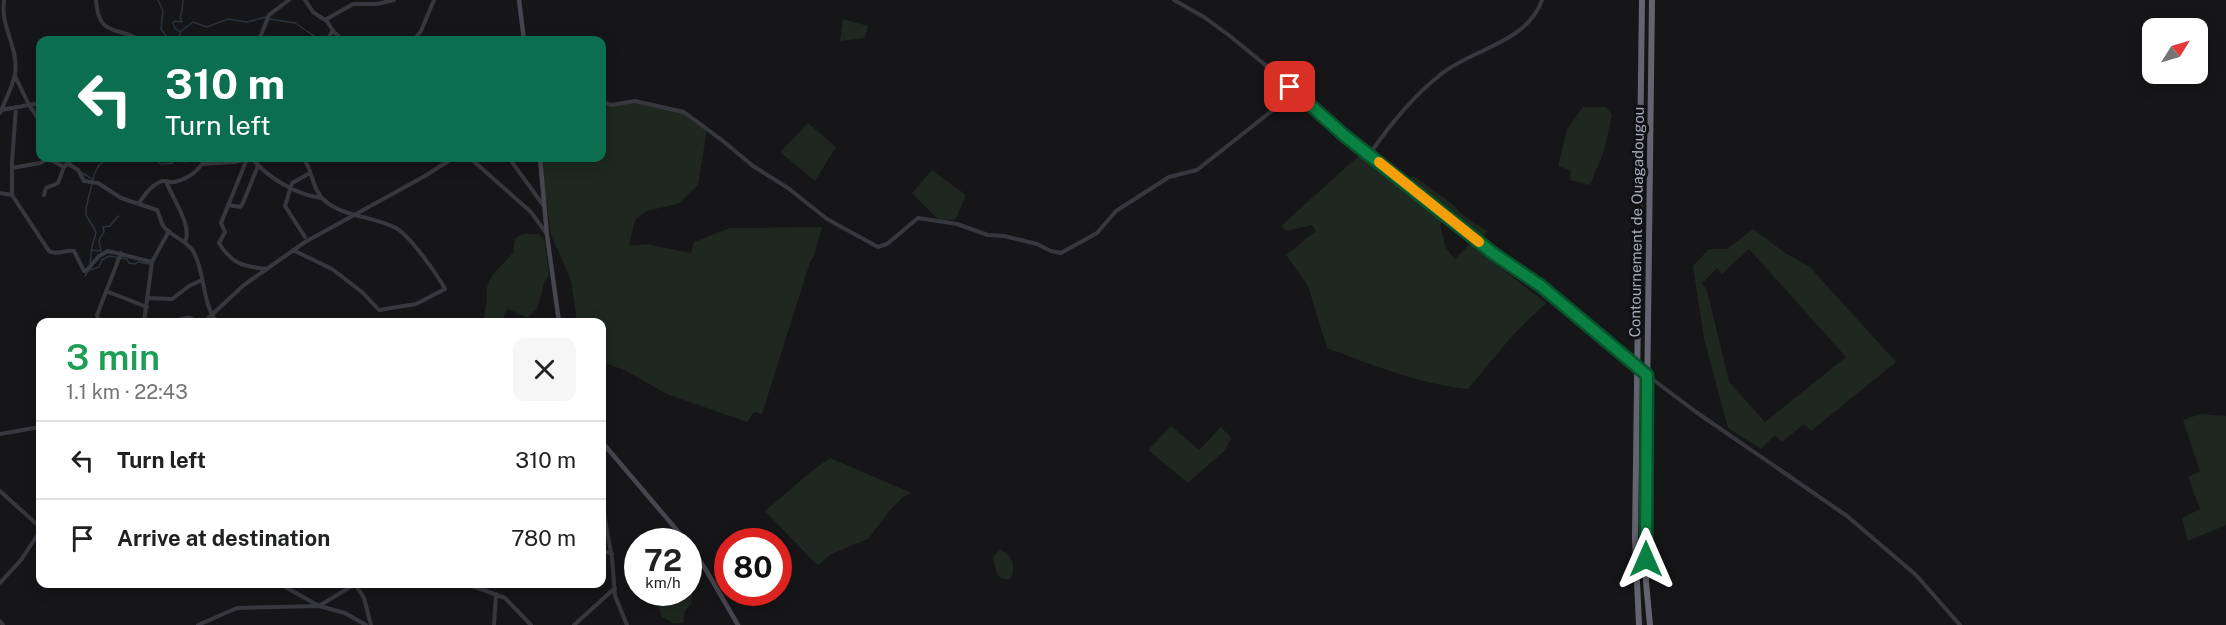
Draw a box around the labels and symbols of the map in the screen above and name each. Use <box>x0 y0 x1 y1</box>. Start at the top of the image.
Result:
north arrow <box>2142 18 2208 84</box>
pin <box>1264 61 1315 112</box>
street label: Contournement de Ouagadougou <box>1626 106 1647 338</box>
position arrow <box>1614 527 1678 591</box>
speed limit sign: 80 <box>714 528 792 606</box>

